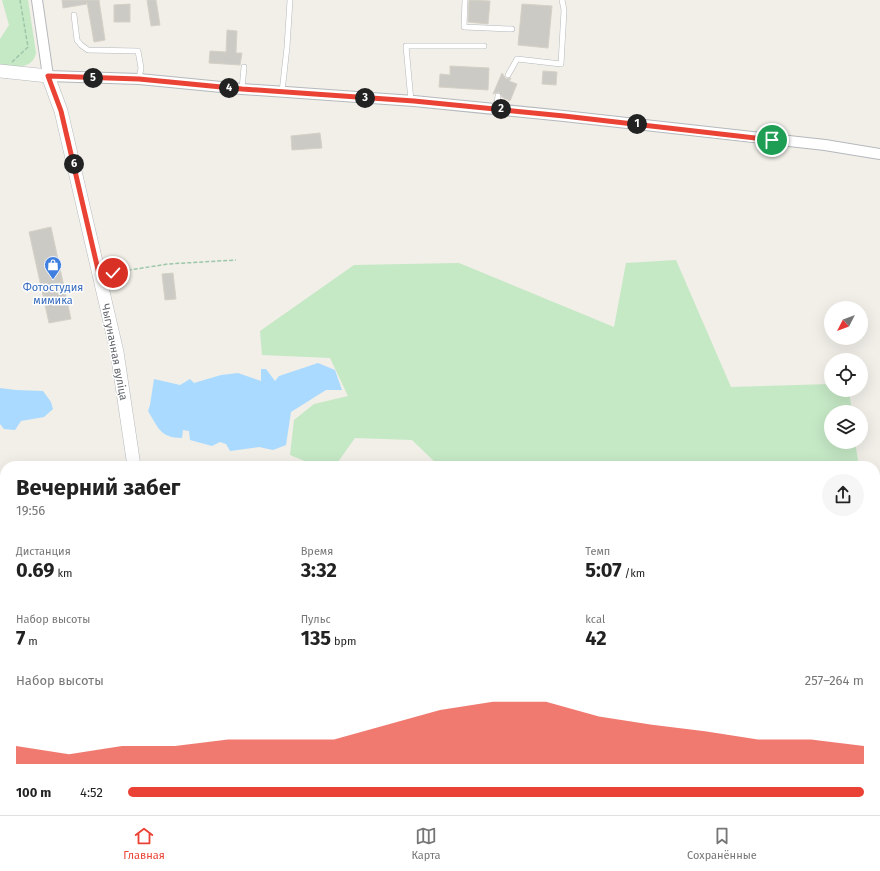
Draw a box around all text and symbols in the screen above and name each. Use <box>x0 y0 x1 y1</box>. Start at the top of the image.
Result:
pin: 5 <box>83 68 103 88</box>
text: 5 <box>90 71 96 84</box>
pin: 4 <box>219 78 239 98</box>
text: 4 <box>226 81 232 94</box>
pin: 3 <box>355 88 375 108</box>
text: 3 <box>362 91 368 104</box>
pin: 2 <box>491 99 511 119</box>
text: 2 <box>498 102 504 115</box>
pin: 1 <box>627 114 647 134</box>
text: 1 <box>634 117 640 130</box>
pin <box>755 123 789 157</box>
icon: arrive <box>761 129 783 151</box>
pin: 6 <box>64 154 84 174</box>
text: 6 <box>71 157 77 170</box>
shop icon: Фотостудия мимика <box>43 255 63 280</box>
pin <box>96 256 130 290</box>
icon: check <box>102 262 124 284</box>
place label: Фотостудия мимика <box>23 281 83 307</box>
north arrow <box>824 301 868 345</box>
map controls <box>824 301 868 449</box>
street label: Чыгуначная вуліца <box>99 303 130 402</box>
button: locate <box>824 353 868 397</box>
button: layers <box>824 405 868 449</box>
text: Вечерний забег <box>16 474 180 501</box>
button: share <box>822 474 864 516</box>
text: 19:56 <box>16 503 45 518</box>
text: Дистанция <box>16 545 71 558</box>
text: Время <box>301 545 333 558</box>
text: Темп <box>585 545 610 558</box>
text: 0.69 <box>16 558 54 582</box>
text: 3:32 <box>301 558 337 582</box>
text: 5:07 <box>585 558 622 582</box>
text: km <box>54 567 72 580</box>
text: /km <box>622 567 645 580</box>
text: Набор высоты <box>16 613 90 626</box>
text: Пульс <box>301 613 331 626</box>
text: kcal <box>585 613 605 626</box>
text: 7 <box>16 626 25 650</box>
text: 135 <box>301 626 331 650</box>
text: 42 <box>585 626 607 650</box>
text: m <box>25 635 38 648</box>
text: bpm <box>331 635 356 648</box>
text: Набор высоты <box>16 673 104 688</box>
text: 257–264 m <box>805 673 864 688</box>
text: 100 m <box>16 785 51 800</box>
text: 4:52 <box>80 785 103 800</box>
tab: Главная <box>123 825 165 862</box>
tab: Карта <box>411 825 441 862</box>
tab: Сохранённые <box>687 825 757 862</box>

